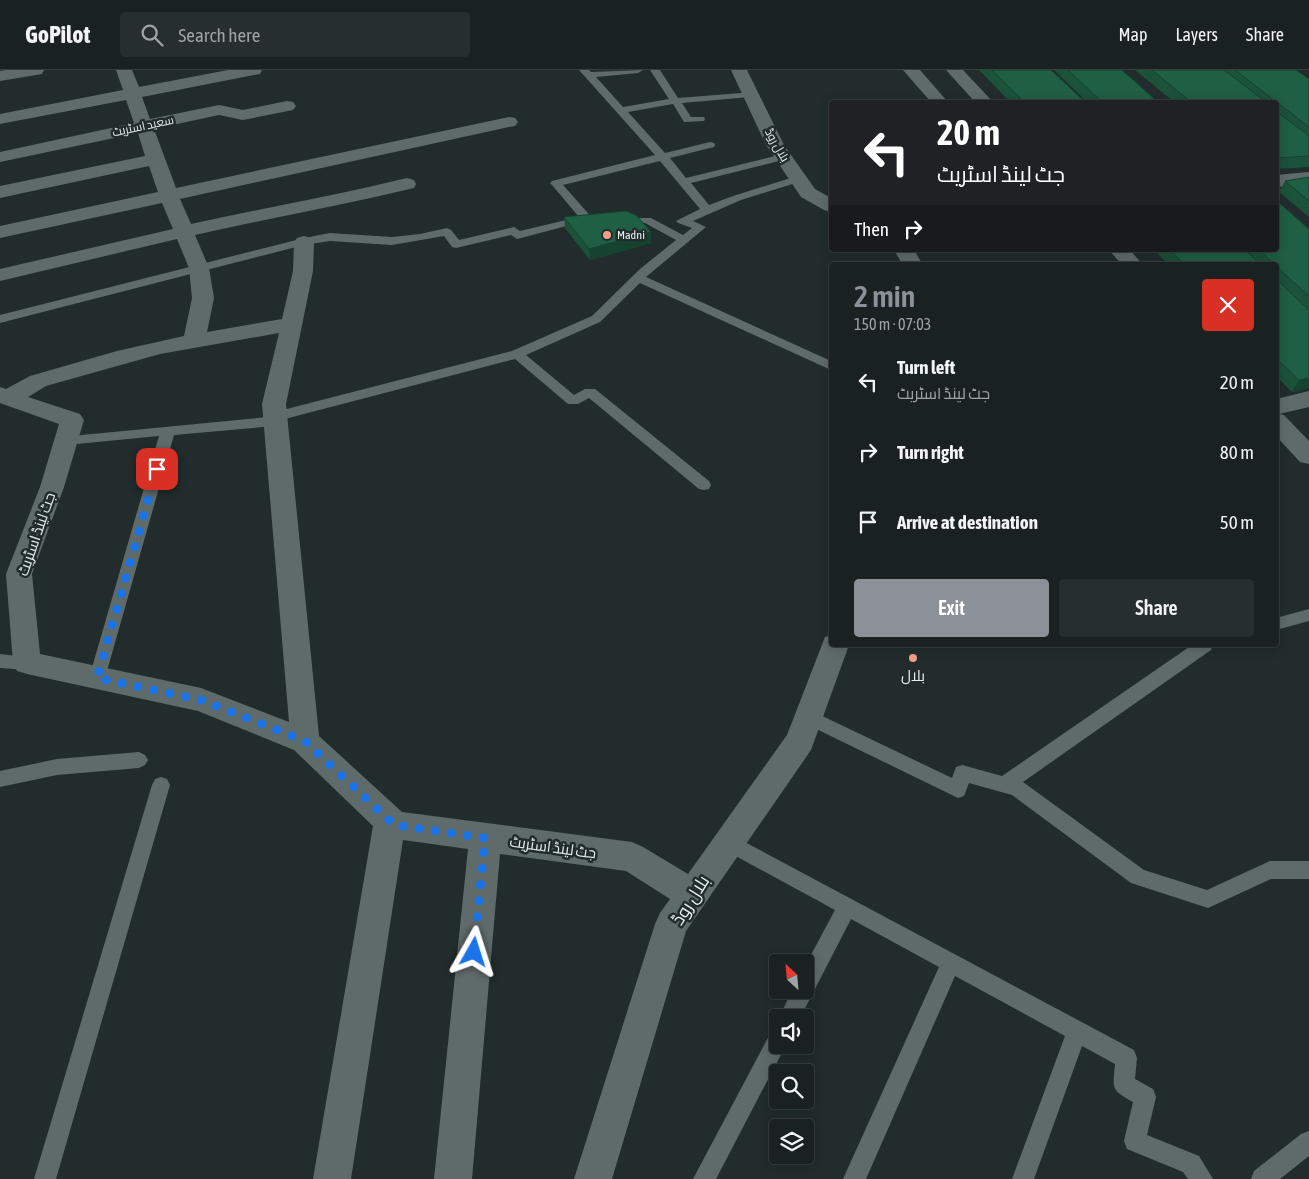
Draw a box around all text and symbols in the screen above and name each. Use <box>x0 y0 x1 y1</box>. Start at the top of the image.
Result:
search box <box>120 12 470 57</box>
text: GoPilot <box>25 21 90 48</box>
icon: search <box>138 21 166 49</box>
text: Search here <box>178 24 260 46</box>
text: Map <box>1118 24 1147 45</box>
text: Layers <box>1175 24 1218 45</box>
text: Share <box>1246 24 1284 45</box>
text: 20 m <box>937 112 1000 152</box>
street label: سعید اسٹریٹ <box>111 113 175 139</box>
icon: left <box>854 120 919 185</box>
street label: بلال روڈ <box>762 126 792 164</box>
text: جٹ لینڈ اسٹریٹ <box>937 161 1065 187</box>
icon: right <box>899 215 927 243</box>
text: Then <box>854 218 889 240</box>
place label: Madni <box>617 228 645 242</box>
marker: Madni <box>601 229 613 241</box>
text: 2 min <box>854 279 915 313</box>
button: close <box>1202 279 1254 331</box>
text: 150 m · 07:03 <box>854 315 931 333</box>
text: Turn left <box>897 356 955 378</box>
icon: left <box>854 368 882 396</box>
text: 20 m <box>1220 371 1254 393</box>
text: جٹ لینڈ اسٹریٹ <box>897 384 990 402</box>
icon: right <box>854 438 882 466</box>
text: Turn right <box>897 441 964 463</box>
text: 80 m <box>1220 441 1254 463</box>
pin <box>136 448 178 490</box>
icon: arrive <box>143 455 171 483</box>
street label: جٹ لینڈ اسٹریٹ <box>14 490 59 578</box>
icon: arrive <box>854 508 882 536</box>
text: Arrive at destination <box>897 511 1038 533</box>
text: 50 m <box>1220 511 1254 533</box>
button: Exit <box>854 579 1049 637</box>
button: Share <box>1059 579 1254 637</box>
marker: بلال <box>907 652 919 664</box>
place label: بلال <box>901 667 925 685</box>
street label: جٹ لینڈ اسٹریٹ <box>508 833 597 862</box>
street label: بلال روڈ <box>667 871 714 929</box>
position arrow <box>447 925 499 977</box>
north arrow <box>769 954 814 999</box>
map controls <box>769 954 814 1164</box>
button: sound <box>769 1009 814 1054</box>
button: search <box>769 1064 814 1109</box>
button: layers <box>769 1119 814 1164</box>

